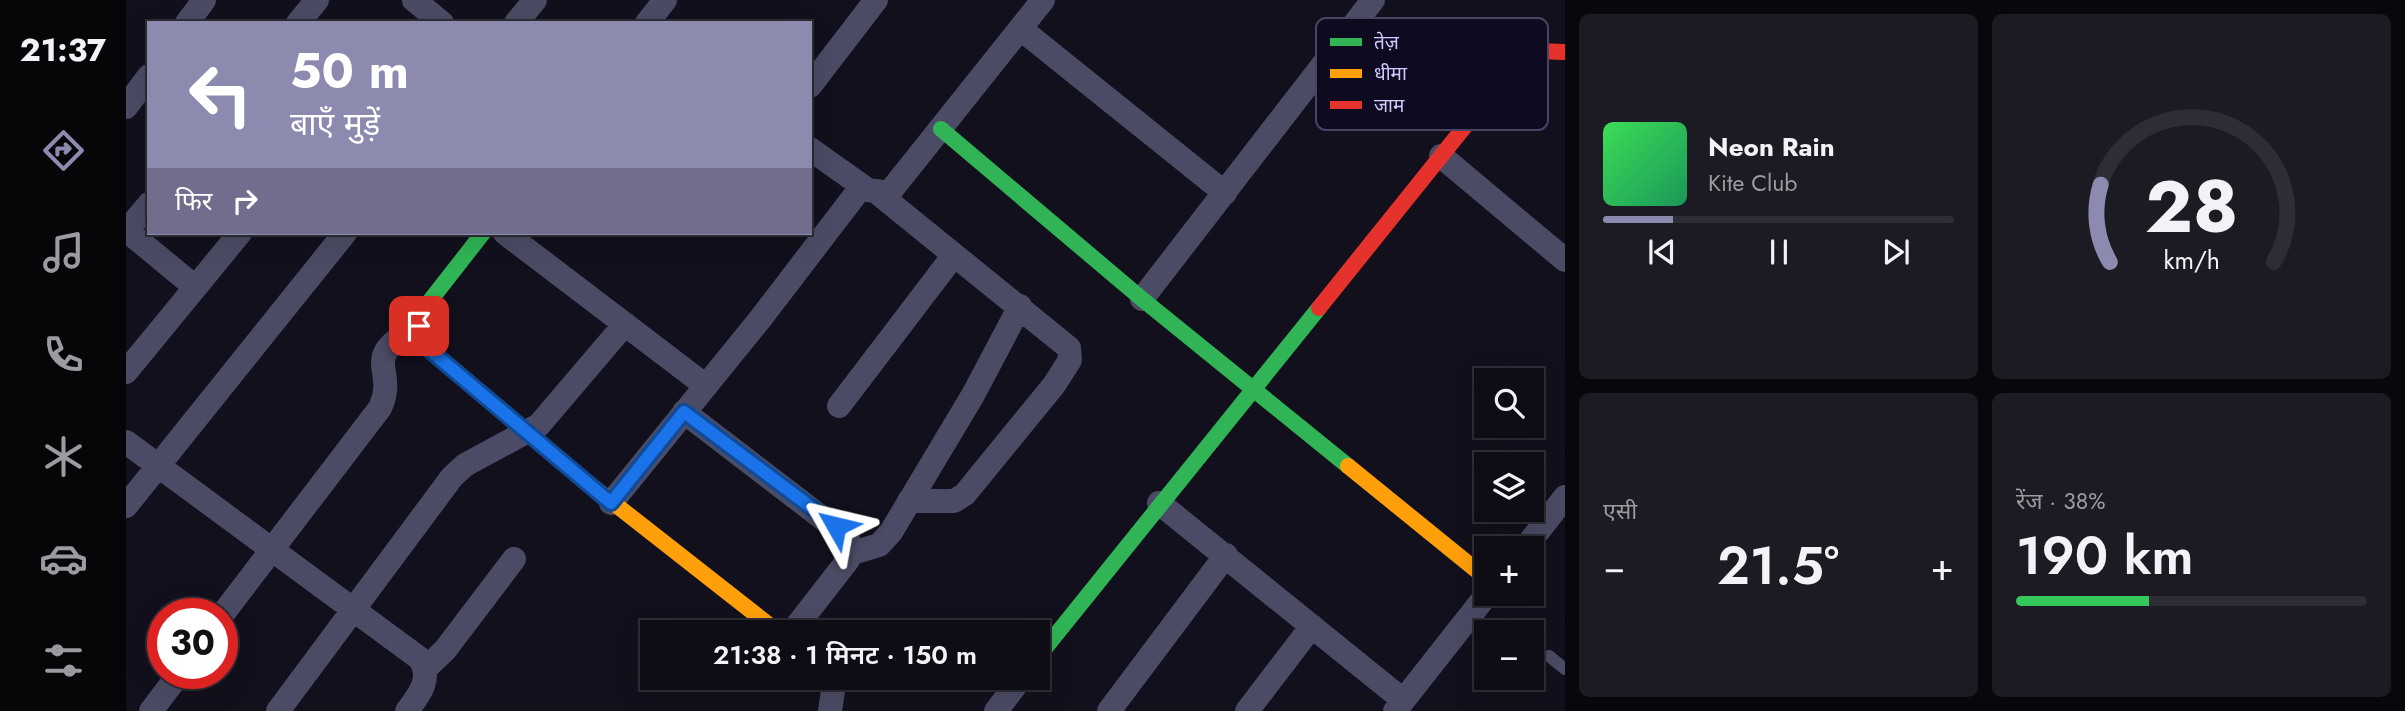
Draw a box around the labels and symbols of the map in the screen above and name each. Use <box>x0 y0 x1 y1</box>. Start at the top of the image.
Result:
legend <box>1316 18 1548 130</box>
text: तेज़ <box>1374 29 1400 56</box>
text: धीमा <box>1374 60 1408 87</box>
text: जाम <box>1374 92 1405 119</box>
pin <box>389 296 449 356</box>
position arrow <box>799 489 873 563</box>
speed limit sign: 30 <box>147 598 238 689</box>

